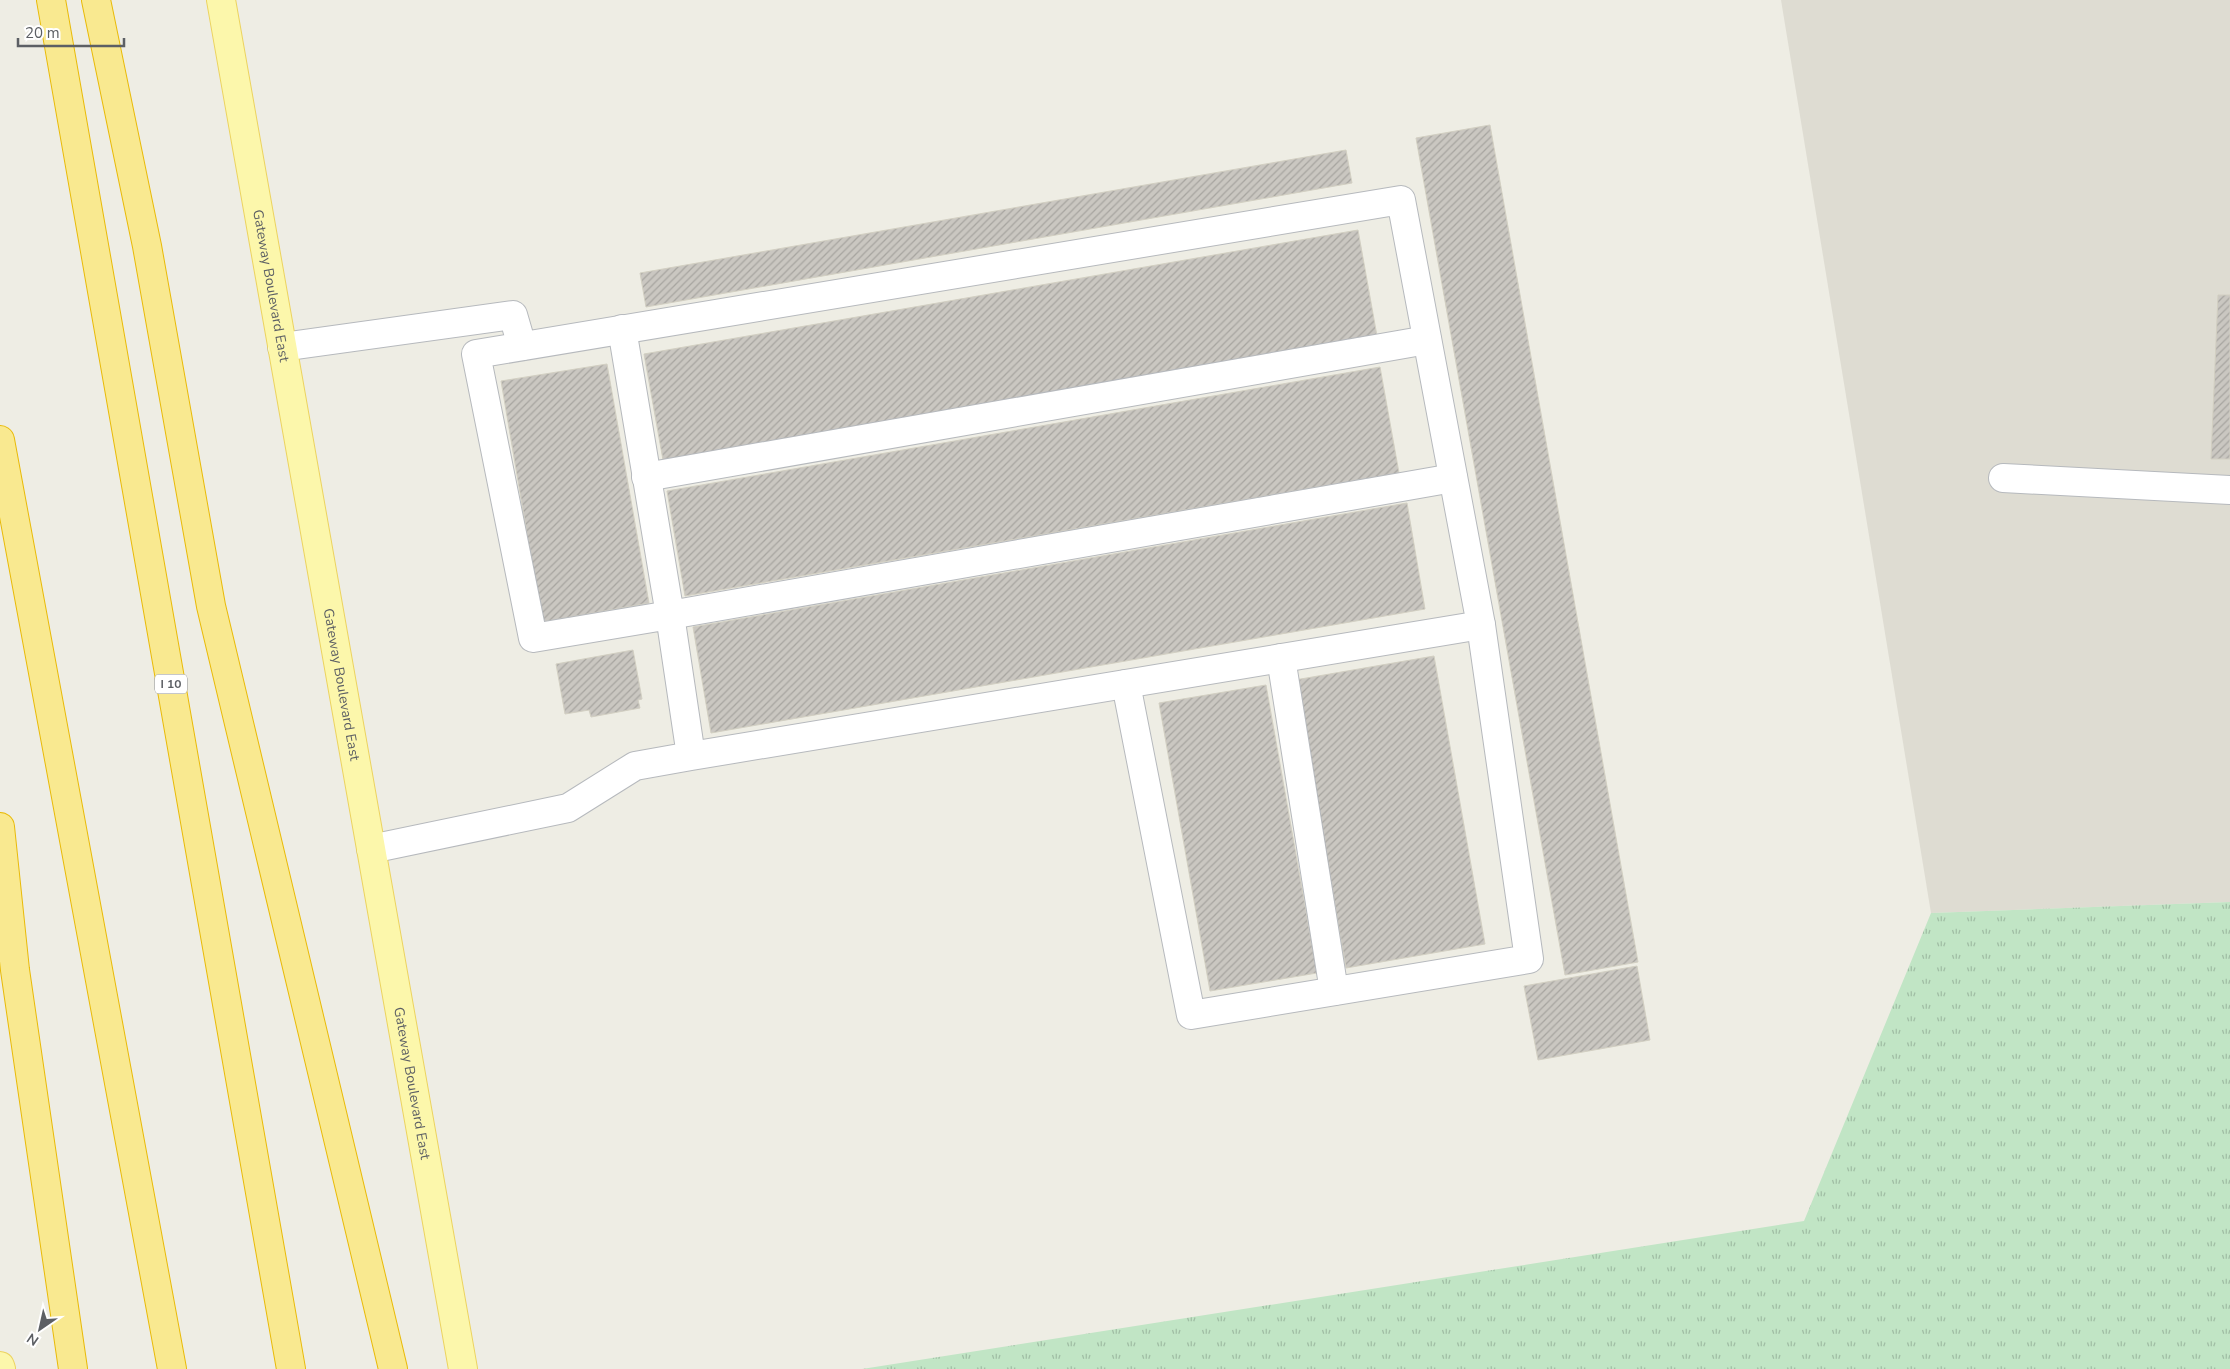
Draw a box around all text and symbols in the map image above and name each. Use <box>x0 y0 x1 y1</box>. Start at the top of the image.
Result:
scale bar <box>18 15 124 47</box>
text: 20 m <box>25 23 60 43</box>
street label: Gateway Boulevard East <box>249 208 294 363</box>
street label: Gateway Boulevard East <box>319 607 365 762</box>
road number: I 10 <box>155 674 187 694</box>
street label: Gateway Boulevard East <box>390 1006 435 1161</box>
north arrow <box>15 1304 65 1354</box>
text: N <box>23 1329 43 1350</box>

